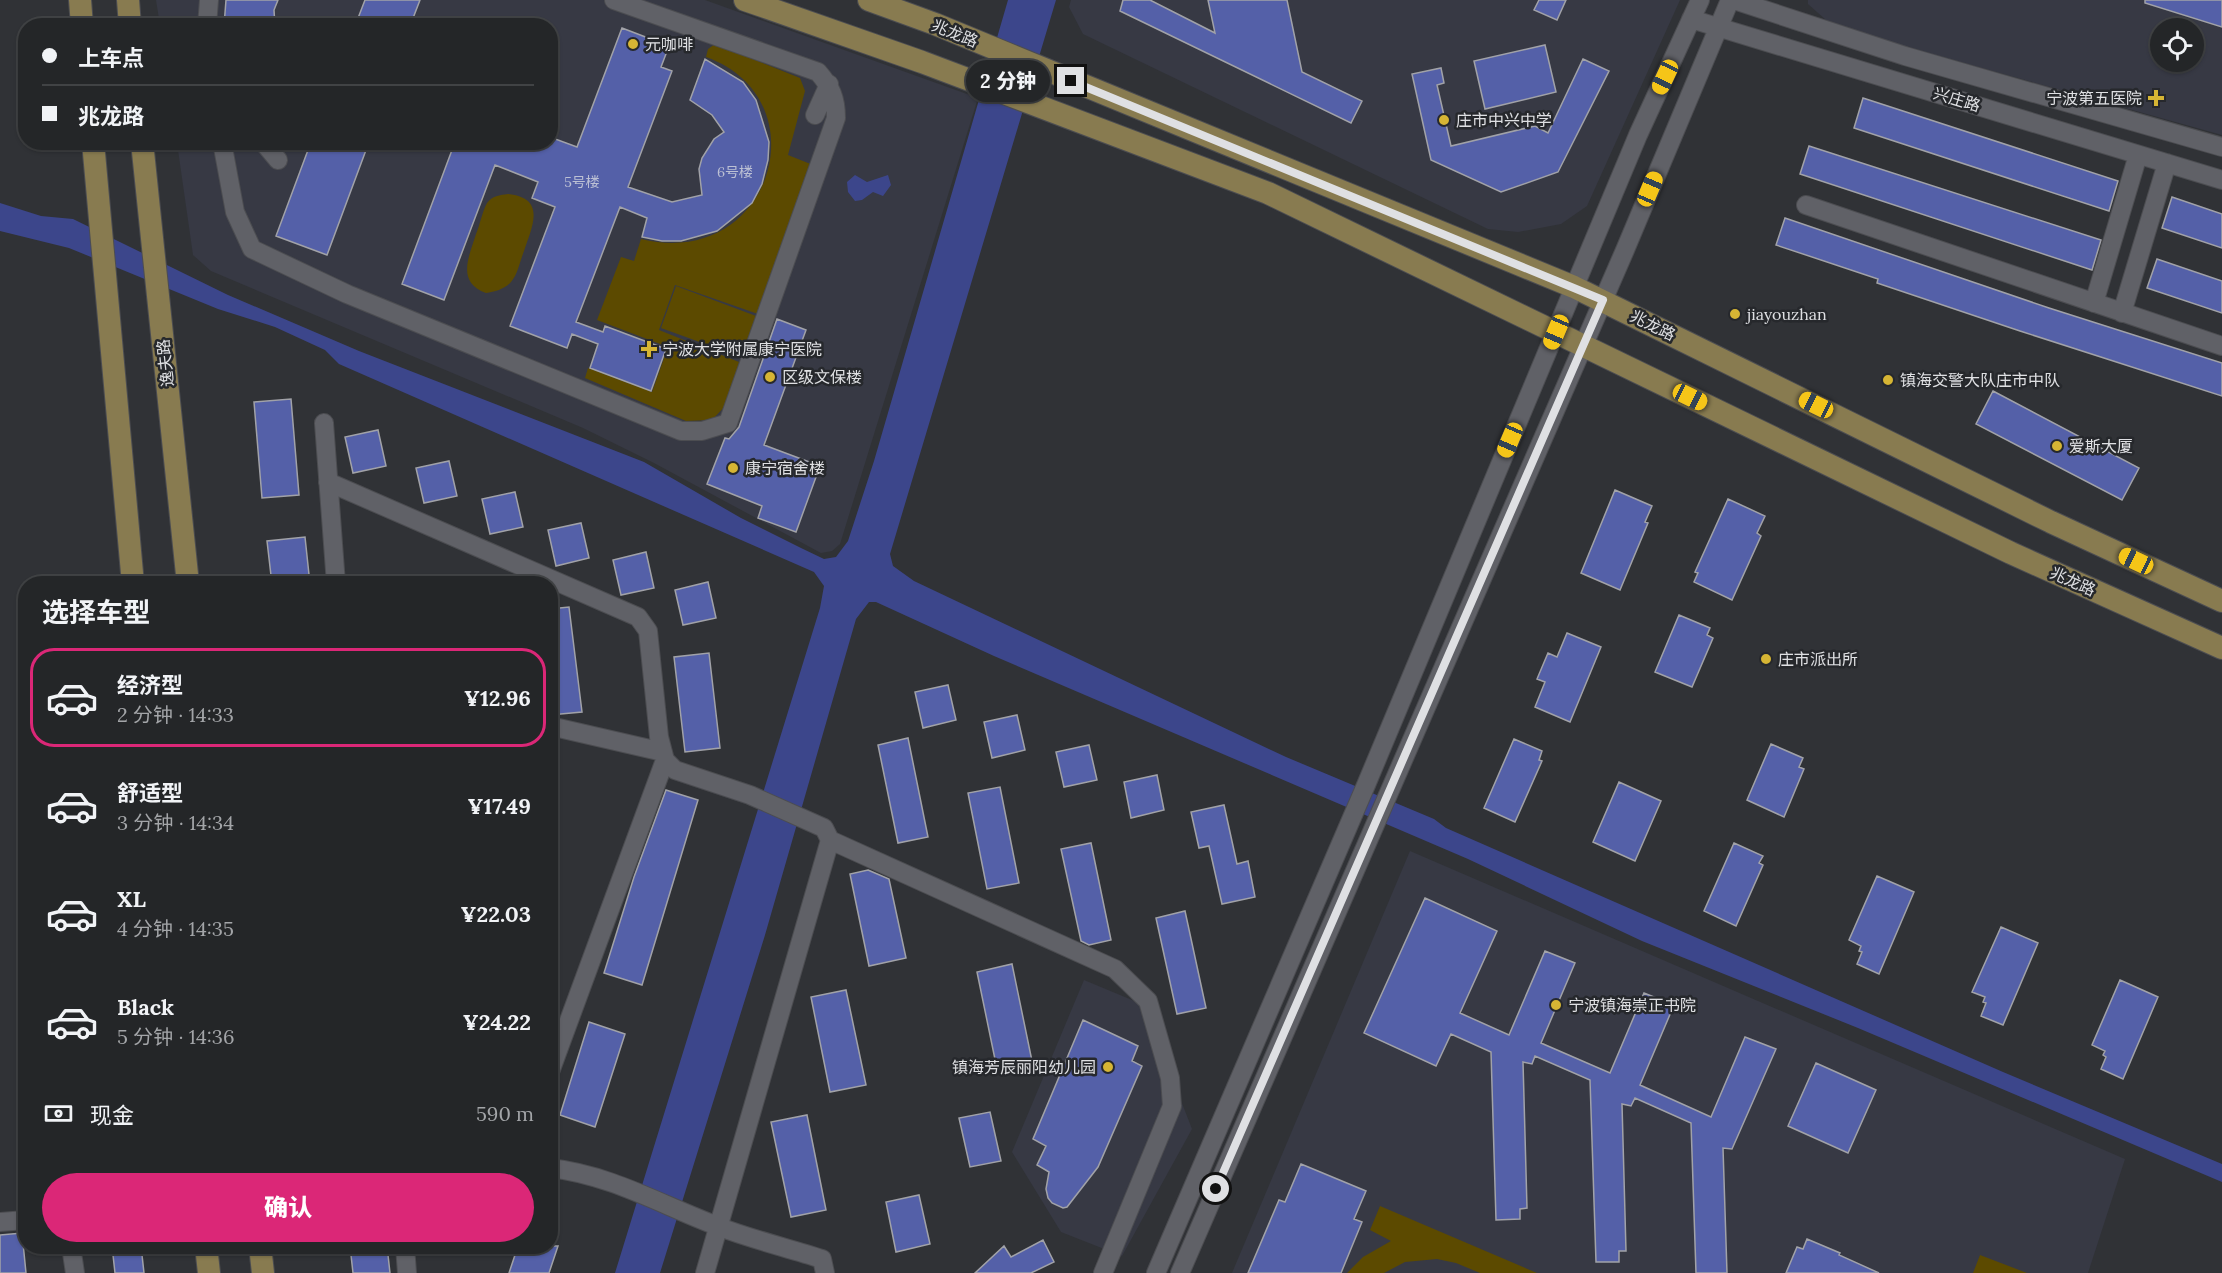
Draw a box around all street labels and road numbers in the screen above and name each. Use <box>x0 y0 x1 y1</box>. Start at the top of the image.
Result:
street label: 兆龙路 <box>929 15 981 51</box>
street label: 兴庄路 <box>1931 82 1983 116</box>
street label: 兆龙路 <box>1627 305 1679 345</box>
street label: 逸夫路 <box>153 338 177 388</box>
street label: 兆龙路 <box>2047 562 2099 600</box>

